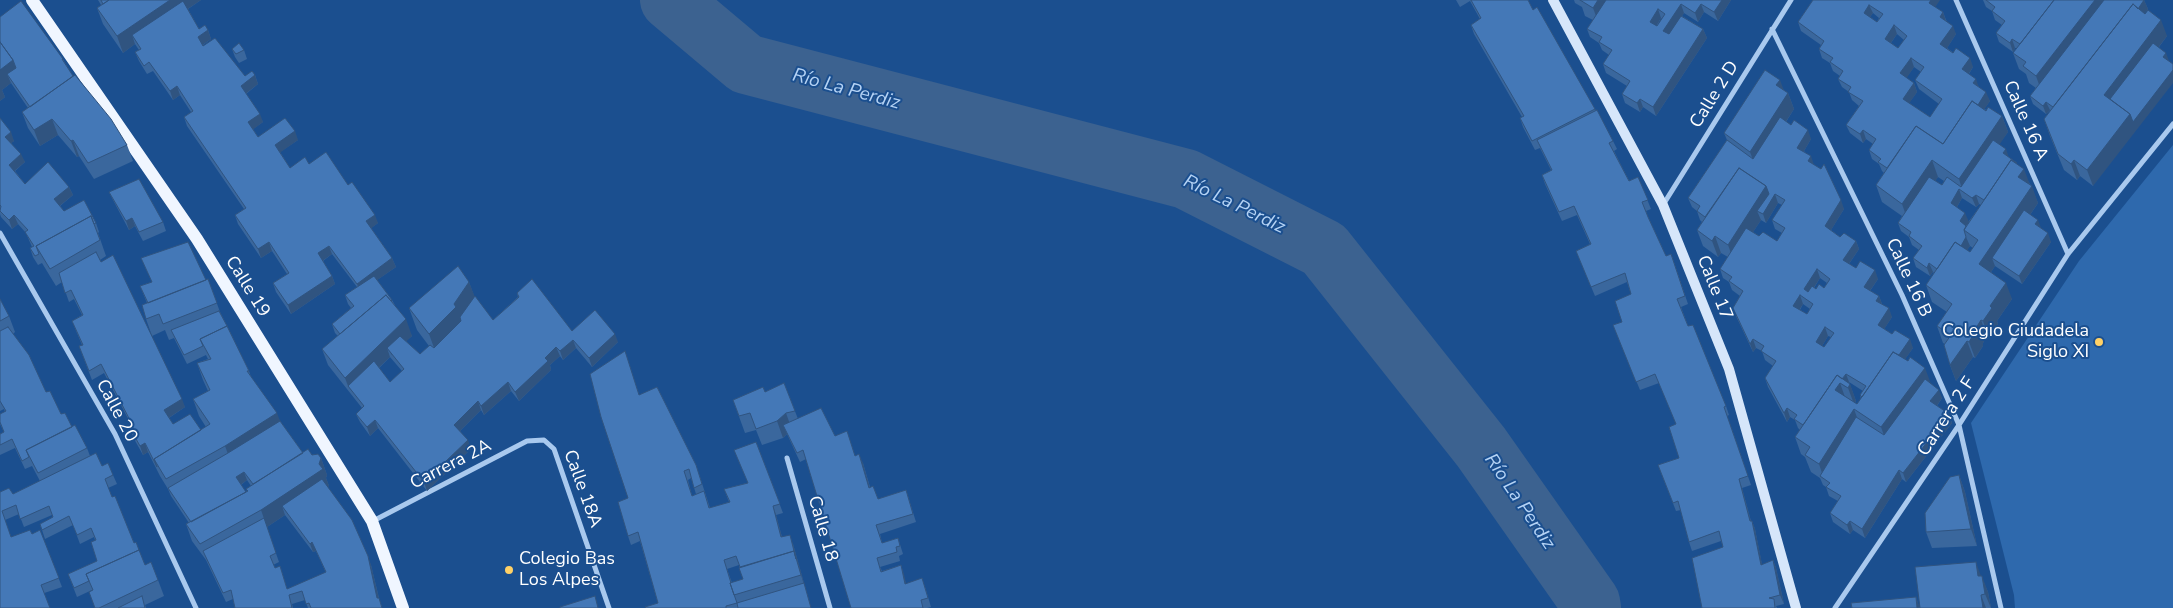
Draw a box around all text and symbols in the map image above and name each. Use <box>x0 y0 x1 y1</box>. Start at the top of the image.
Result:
street label: Calle 2 D <box>1686 58 1744 132</box>
water label: Río La Perdiz <box>790 65 902 115</box>
street label: Calle 16 A <box>1998 78 2052 164</box>
water label: Río La Perdiz <box>1179 171 1289 239</box>
street label: Calle 16 B <box>1880 235 1936 321</box>
street label: Calle 19 <box>220 253 274 321</box>
street label: Calle 17 <box>1691 253 1737 323</box>
place label: Colegio Ciudadela Siglo XI <box>1942 321 2089 364</box>
marker: Colegio Ciudadela Siglo XI <box>2093 336 2105 348</box>
street label: Carrera 2 F <box>1914 374 1980 460</box>
street label: Calle 20 <box>91 376 141 446</box>
street label: Carrera 2A <box>407 435 495 495</box>
street label: Calle 18A <box>558 447 606 531</box>
water label: Río La Perdiz <box>1479 450 1559 554</box>
street label: Calle 18 <box>802 493 842 565</box>
place label: Colegio Bas Los Alpes <box>519 549 615 592</box>
marker: Colegio Bas Los Alpes <box>503 564 515 576</box>

